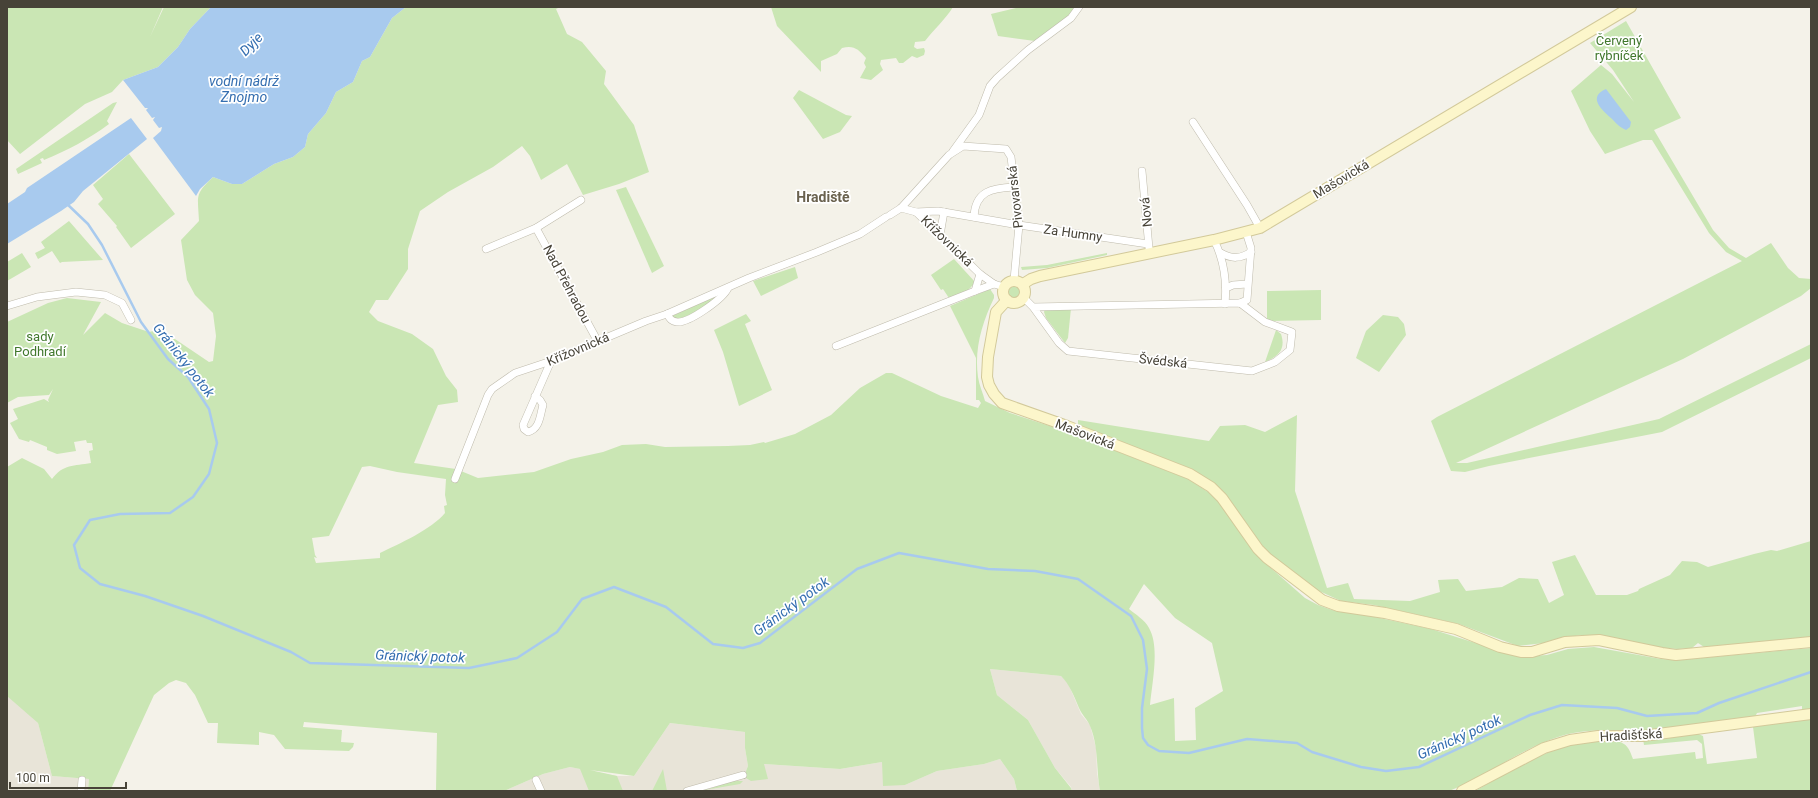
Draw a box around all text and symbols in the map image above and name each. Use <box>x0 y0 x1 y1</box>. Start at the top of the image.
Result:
water label: Dyje <box>236 29 266 59</box>
park label: Červený rybníček <box>1595 33 1644 63</box>
water label: vodní nádrž Znojmo <box>209 73 279 105</box>
street label: Mašovická <box>1310 157 1372 201</box>
street label: Pivovarská <box>1004 165 1026 229</box>
district label: Hradiště <box>796 189 850 205</box>
street label: Nová <box>1137 196 1155 228</box>
street label: Křížovnická <box>918 212 976 270</box>
street label: Za Humny <box>1043 221 1103 245</box>
street label: Nad Přehradou <box>540 242 594 326</box>
water label: Gránický potok <box>150 320 219 401</box>
park label: sady Podhradí <box>14 329 67 359</box>
street label: Křížovnická <box>544 329 612 369</box>
street label: Švédská <box>1138 351 1188 371</box>
street label: Mašovická <box>1053 416 1117 452</box>
water label: Gránický potok <box>750 572 833 639</box>
water label: Gránický potok <box>375 646 466 666</box>
water label: Gránický potok <box>1415 711 1504 763</box>
street label: Hradišťská <box>1599 726 1663 744</box>
scale bar <box>10 764 126 790</box>
text: 100 m <box>16 771 50 785</box>

